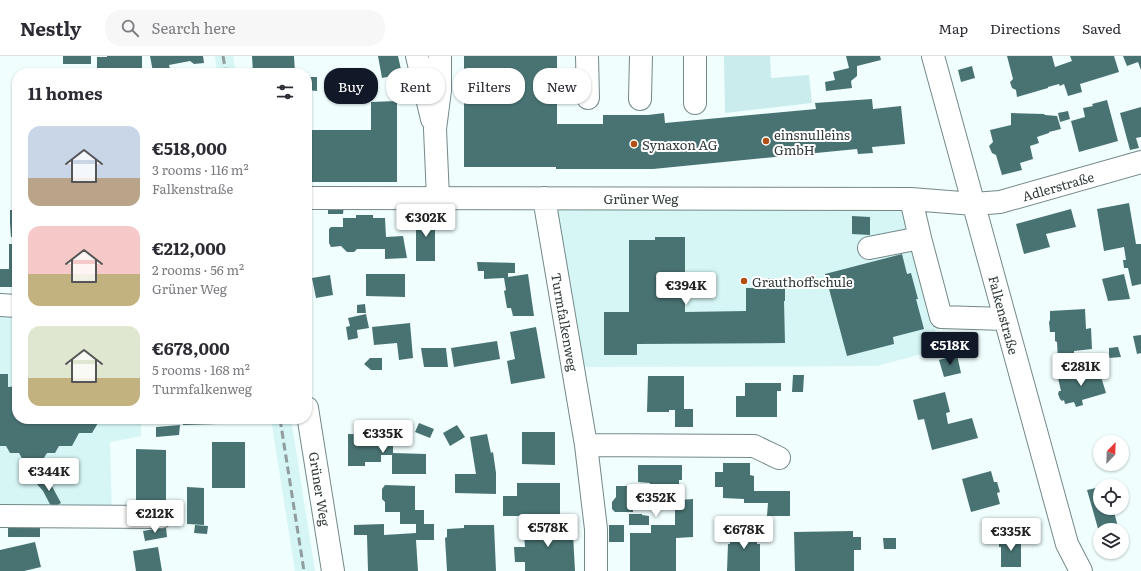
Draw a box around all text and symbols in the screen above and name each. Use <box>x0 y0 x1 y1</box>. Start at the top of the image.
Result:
search box <box>105 10 385 46</box>
text: Nestly <box>20 14 81 42</box>
text: Search here <box>151 16 236 39</box>
icon: search <box>119 17 141 39</box>
text: Map <box>938 18 968 38</box>
text: Directions <box>990 18 1060 38</box>
text: Saved <box>1082 18 1121 38</box>
chip: Buy <box>324 68 378 104</box>
chip: Rent <box>386 68 445 104</box>
chip: Filters <box>453 68 525 104</box>
chip: New <box>533 68 591 104</box>
text: 11 homes <box>28 80 102 105</box>
icon: filters <box>274 81 296 103</box>
place label: einsnulleins GmbH <box>774 125 850 159</box>
text: €518,000 <box>152 135 227 160</box>
place label: Synaxon AG <box>642 135 718 154</box>
marker: einsnulleins GmbH <box>761 136 771 146</box>
marker: Synaxon AG <box>629 139 639 149</box>
icon: home <box>60 142 108 190</box>
text: 3 rooms · 116 m² <box>152 160 249 179</box>
street label: Adlerstraße <box>1020 167 1096 205</box>
text: Falkenstraße <box>152 179 233 198</box>
street label: Grüner Weg <box>603 189 679 208</box>
pin: €302K <box>398 204 454 238</box>
text: €302K <box>405 207 447 226</box>
text: €212,000 <box>152 235 226 260</box>
icon: home <box>60 242 108 290</box>
text: 2 rooms · 56 m² <box>152 260 244 279</box>
street label: Turmfalkenweg <box>547 271 583 374</box>
pin: €394K <box>658 272 714 306</box>
place label: Grauthoffschule <box>752 272 853 291</box>
street label: Falkenstraße <box>984 273 1024 357</box>
text: €394K <box>665 275 707 294</box>
marker: Grauthoffschule <box>739 276 749 286</box>
text: Grüner Weg <box>152 279 227 298</box>
pin: €518K <box>922 332 978 366</box>
text: €678,000 <box>152 335 230 360</box>
text: €518K <box>930 335 970 354</box>
icon: home <box>60 342 108 390</box>
pin: €281K <box>1053 353 1109 387</box>
text: €281K <box>1061 356 1101 375</box>
text: 5 rooms · 168 m² <box>152 360 250 379</box>
text: Turmfalkenweg <box>152 379 252 398</box>
pin: €335K <box>355 420 411 454</box>
text: €335K <box>363 423 403 442</box>
north arrow <box>1093 435 1129 471</box>
map controls <box>1093 435 1129 559</box>
street label: Grüner Weg <box>305 450 335 528</box>
pin: €344K <box>21 458 77 492</box>
text: €344K <box>28 461 70 480</box>
button: locate <box>1093 479 1129 515</box>
pin: €352K <box>628 484 684 518</box>
text: €352K <box>636 487 676 506</box>
pin: €212K <box>127 500 183 534</box>
text: €212K <box>136 503 174 522</box>
pin: €578K <box>520 514 576 548</box>
pin: €678K <box>716 516 772 550</box>
text: €578K <box>528 517 568 536</box>
pin: €335K <box>983 518 1039 552</box>
text: €678K <box>723 519 765 538</box>
text: €335K <box>991 521 1031 540</box>
button: layers <box>1093 523 1129 559</box>

